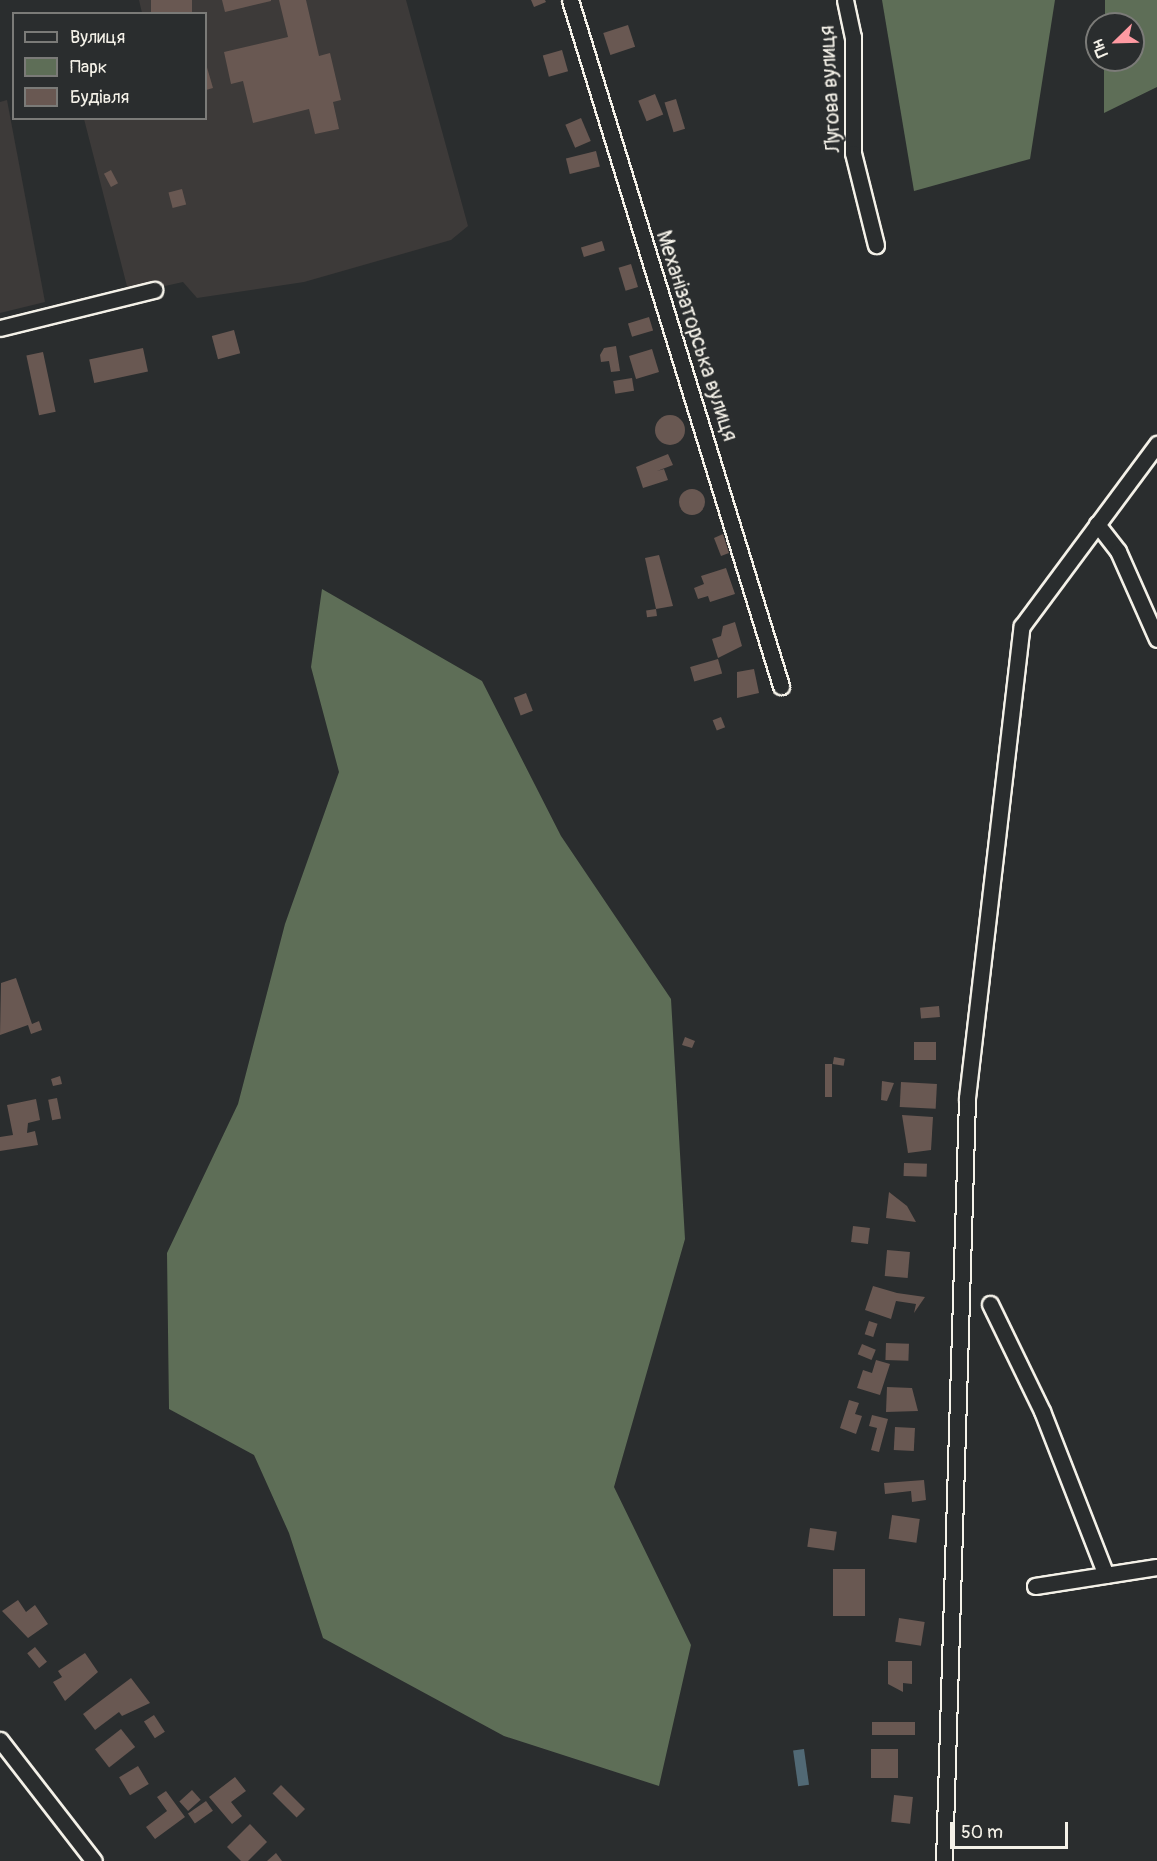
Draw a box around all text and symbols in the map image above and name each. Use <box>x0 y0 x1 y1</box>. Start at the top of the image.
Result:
legend <box>12 12 207 120</box>
north arrow <box>1085 12 1145 72</box>
street label: Лугова вулиця <box>815 25 847 153</box>
text: Вулиця <box>70 26 125 49</box>
text: Пн <box>1088 36 1113 60</box>
text: Парк <box>70 56 107 79</box>
text: Будівля <box>70 86 129 109</box>
street label: Механізаторська вулиця <box>650 228 742 444</box>
scale bar <box>953 1810 1072 1848</box>
text: 50 m <box>961 1821 1003 1844</box>

